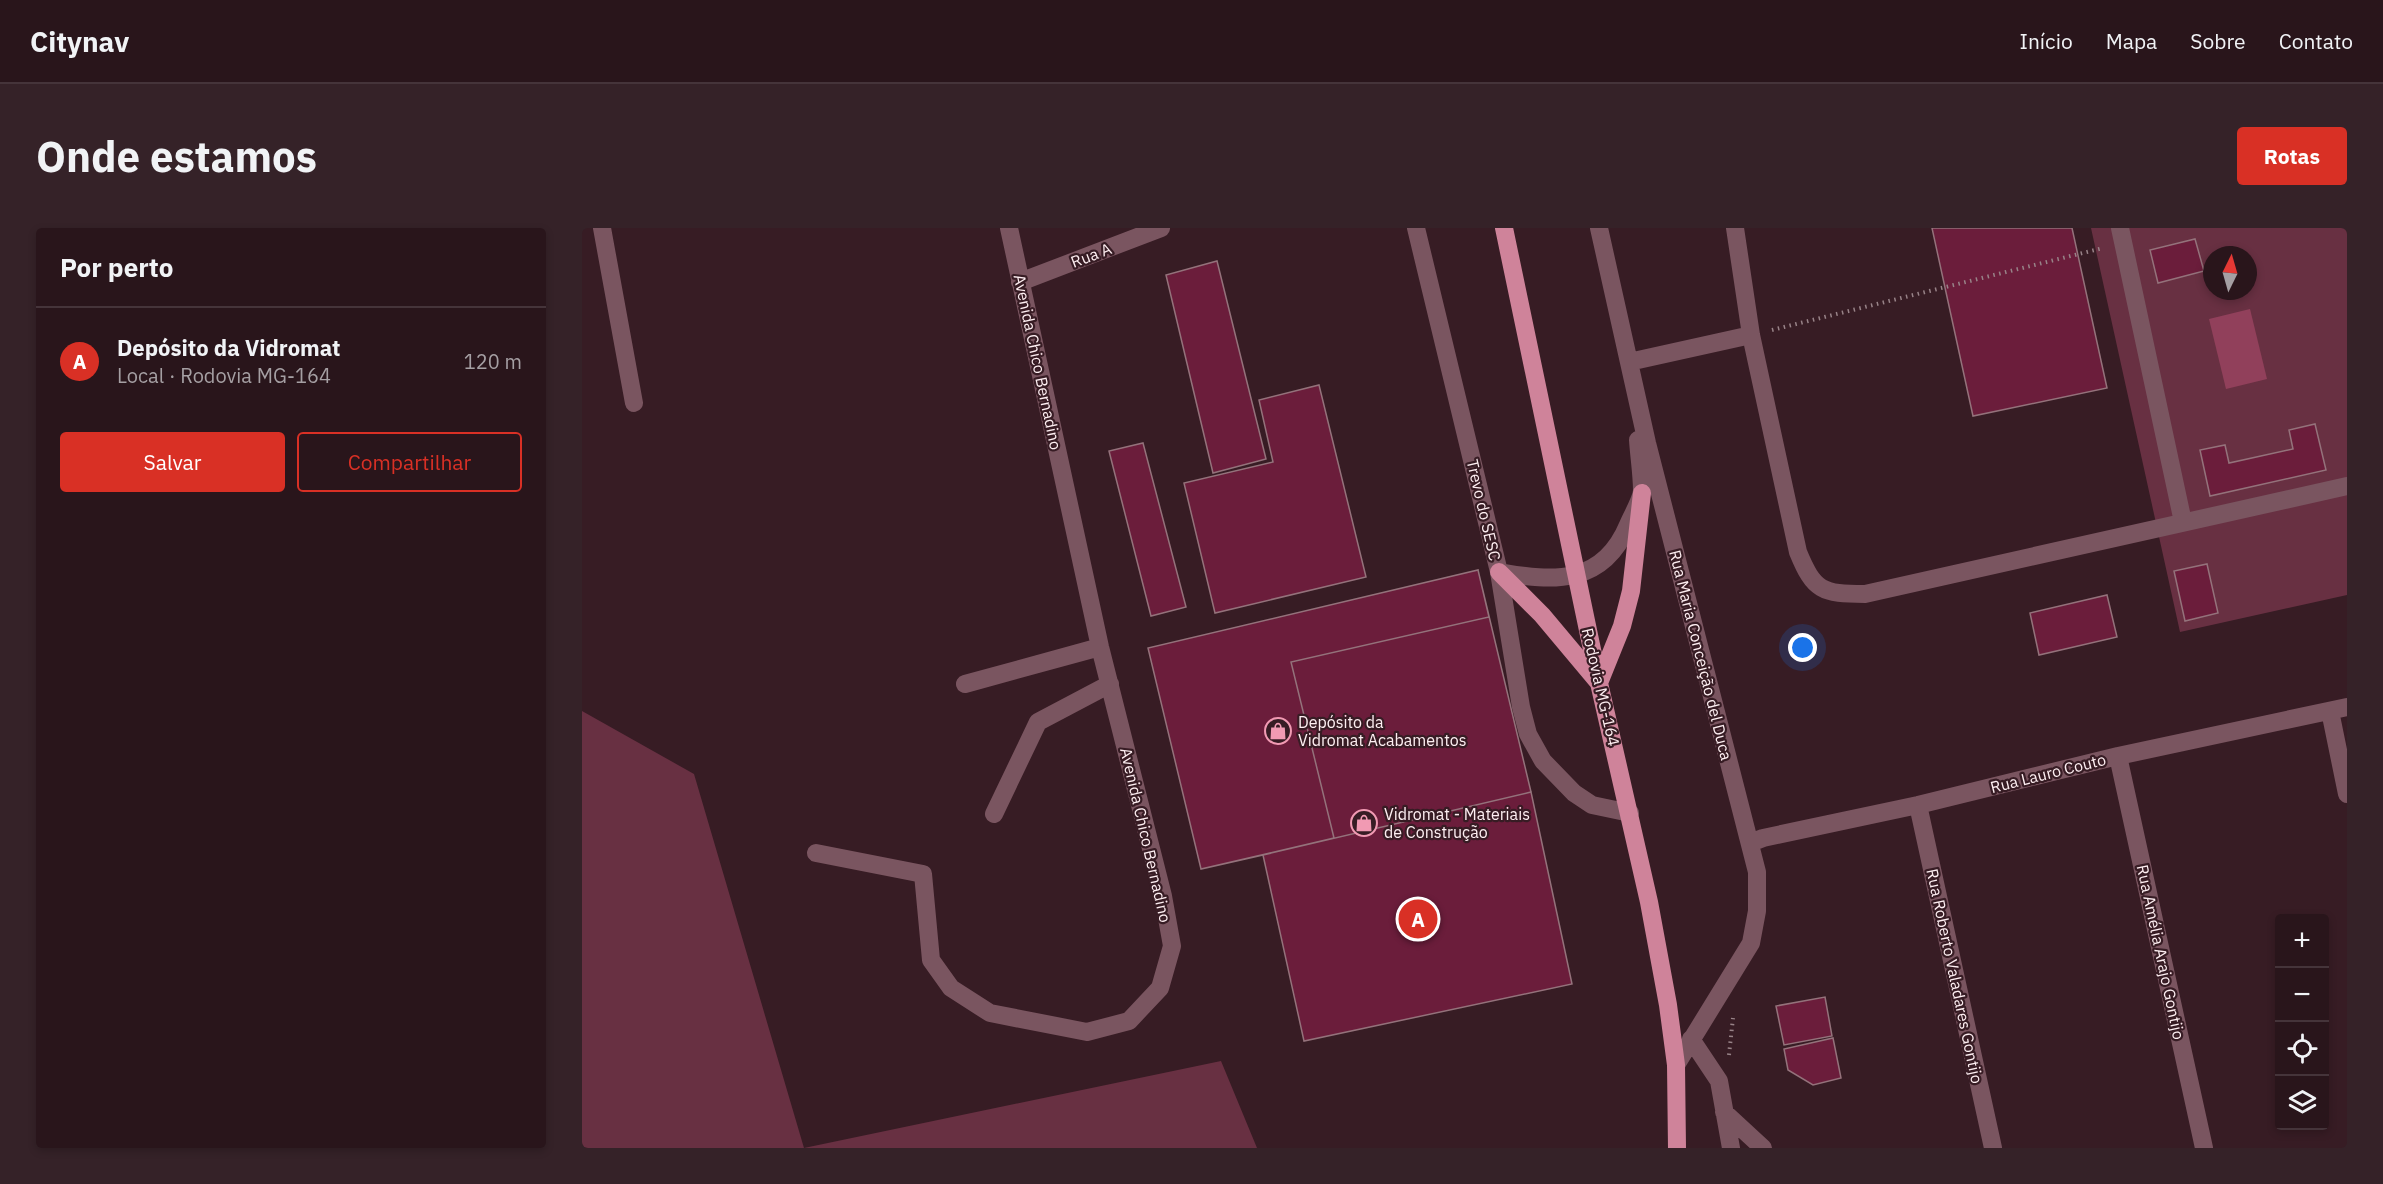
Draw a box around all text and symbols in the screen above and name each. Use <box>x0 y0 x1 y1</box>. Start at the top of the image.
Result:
text: Citynav <box>30 23 129 60</box>
text: Início <box>2020 27 2073 55</box>
text: Mapa <box>2106 27 2157 55</box>
text: Sobre <box>2190 27 2246 55</box>
text: Contato <box>2279 27 2353 55</box>
button: Rotas <box>2237 127 2347 185</box>
text: Onde estamos <box>36 129 317 184</box>
street label: Rua A <box>1068 238 1114 272</box>
north arrow <box>2203 246 2257 300</box>
text: Por perto <box>60 250 173 284</box>
street label: Avenida Chico Bernadino <box>1010 272 1066 452</box>
text: Depósito da Vidromat <box>117 333 341 362</box>
text: A <box>73 348 86 375</box>
text: 120 m <box>464 348 522 375</box>
text: Local · Rodovia MG-164 <box>117 362 331 389</box>
button: Salvar <box>60 432 285 492</box>
button: Compartilhar <box>297 432 522 492</box>
street label: Trevo do SESC <box>1463 457 1505 563</box>
street label: Rua Maria Conceição del Duca <box>1665 548 1737 763</box>
street label: Rodovia MG-164 <box>1578 626 1624 748</box>
your location <box>1788 633 1817 662</box>
place label: Depósito da Vidromat Acabamentos <box>1298 712 1467 750</box>
shop icon: Depósito da Vidromat Acabamentos <box>1263 716 1293 746</box>
street label: Avenida Chico Bernadino <box>1116 746 1176 924</box>
street label: Rua Lauro Couto <box>1988 749 2108 797</box>
place label: Vidromat - Materiais de Construção <box>1384 804 1530 842</box>
shop icon: Vidromat - Materiais de Construção <box>1349 808 1379 838</box>
street label: Rua Amélia Arajo Gontijo <box>2133 863 2189 1041</box>
street label: Rua Roberto Valadares Gontijo <box>1922 867 1988 1085</box>
pin: A <box>1398 896 1438 942</box>
map controls <box>2275 914 2329 1130</box>
button: + <box>2275 914 2329 968</box>
button: − <box>2275 968 2329 1022</box>
button: locate <box>2275 1022 2329 1076</box>
button: layers <box>2275 1076 2329 1130</box>

